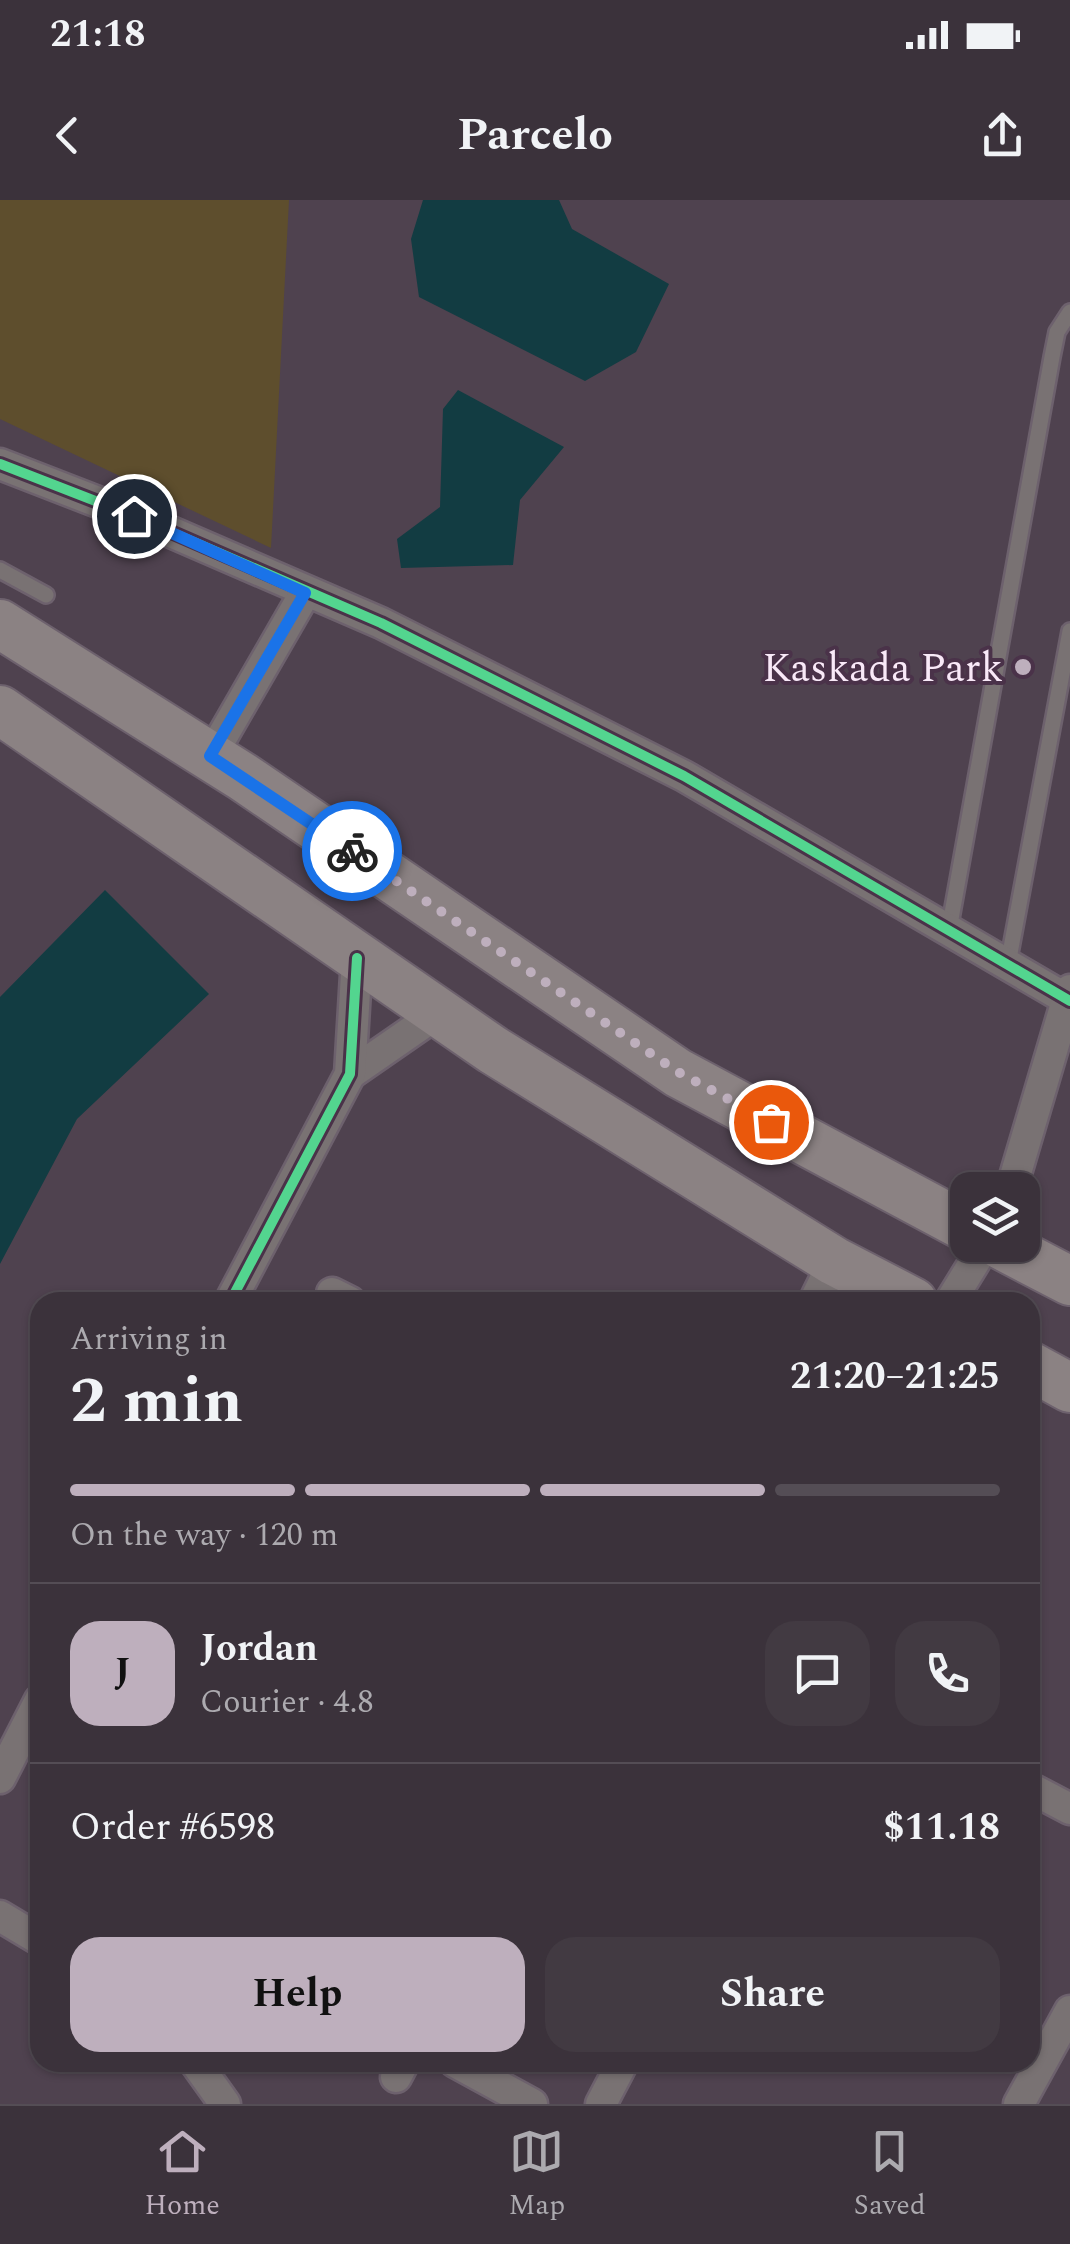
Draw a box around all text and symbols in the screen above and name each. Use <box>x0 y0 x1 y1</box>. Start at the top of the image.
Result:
text: 21:18 <box>50 6 145 64</box>
text: Parcelo <box>457 101 613 170</box>
icon: back <box>40 108 95 163</box>
icon: share <box>975 108 1030 163</box>
pin <box>92 474 177 559</box>
icon: home <box>107 489 162 544</box>
place label: Kaskada Park <box>763 639 1003 700</box>
marker: Kaskada Park <box>1012 656 1034 678</box>
courier <box>302 801 402 901</box>
icon: bike <box>325 824 380 879</box>
pin <box>729 1080 814 1165</box>
icon: bag <box>744 1095 799 1150</box>
map controls <box>950 1172 1040 1262</box>
button: layers <box>950 1172 1040 1262</box>
text: Arriving in <box>70 1315 227 1364</box>
text: 21:20–21:25 <box>790 1348 1000 1406</box>
text: 2 min <box>70 1352 243 1451</box>
text: On the way · 120 m <box>70 1511 338 1560</box>
text: Jordan <box>200 1620 318 1678</box>
button: chat <box>765 1621 870 1726</box>
button: phone <box>895 1621 1000 1726</box>
text: J <box>114 1644 131 1702</box>
text: Courier · 4.8 <box>200 1678 373 1727</box>
text: Order #6598 <box>70 1799 275 1857</box>
text: $11.18 <box>883 1799 1000 1857</box>
button: Help <box>70 1937 525 2052</box>
button: Share <box>545 1937 1000 2052</box>
tab: Home <box>144 2124 220 2227</box>
tab: Map <box>509 2124 565 2227</box>
tab: Saved <box>854 2124 926 2227</box>

